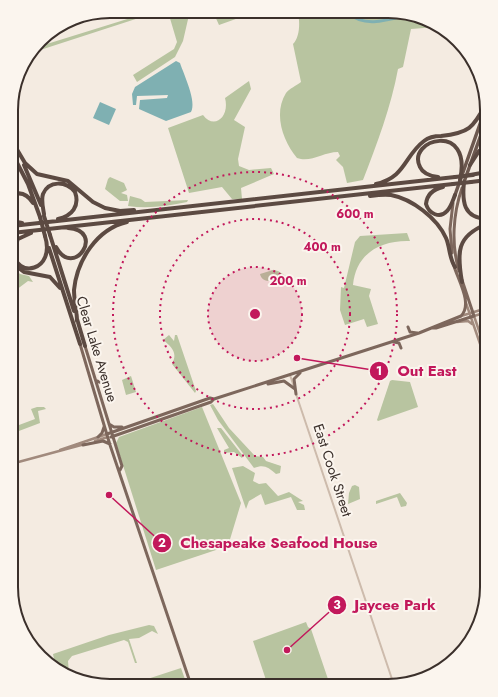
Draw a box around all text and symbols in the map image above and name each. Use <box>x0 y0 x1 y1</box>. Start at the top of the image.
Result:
text: 600 m <box>336 205 374 223</box>
text: 400 m <box>303 238 341 256</box>
text: 200 m <box>269 272 307 290</box>
street label: Clear Lake Avenue <box>71 294 123 404</box>
centre of rings <box>248 307 262 321</box>
callout: Out East <box>369 358 464 385</box>
text: Out East <box>398 360 457 382</box>
text: 1 <box>376 362 382 380</box>
street label: East Cook Street <box>309 421 358 519</box>
callout: Chesapeake Seafood House <box>152 529 386 556</box>
text: Chesapeake Seafood House <box>180 532 378 554</box>
text: 2 <box>158 534 166 552</box>
callout: Jaycee Park <box>327 591 444 618</box>
text: Jaycee Park <box>351 594 436 616</box>
text: 3 <box>333 596 341 614</box>

